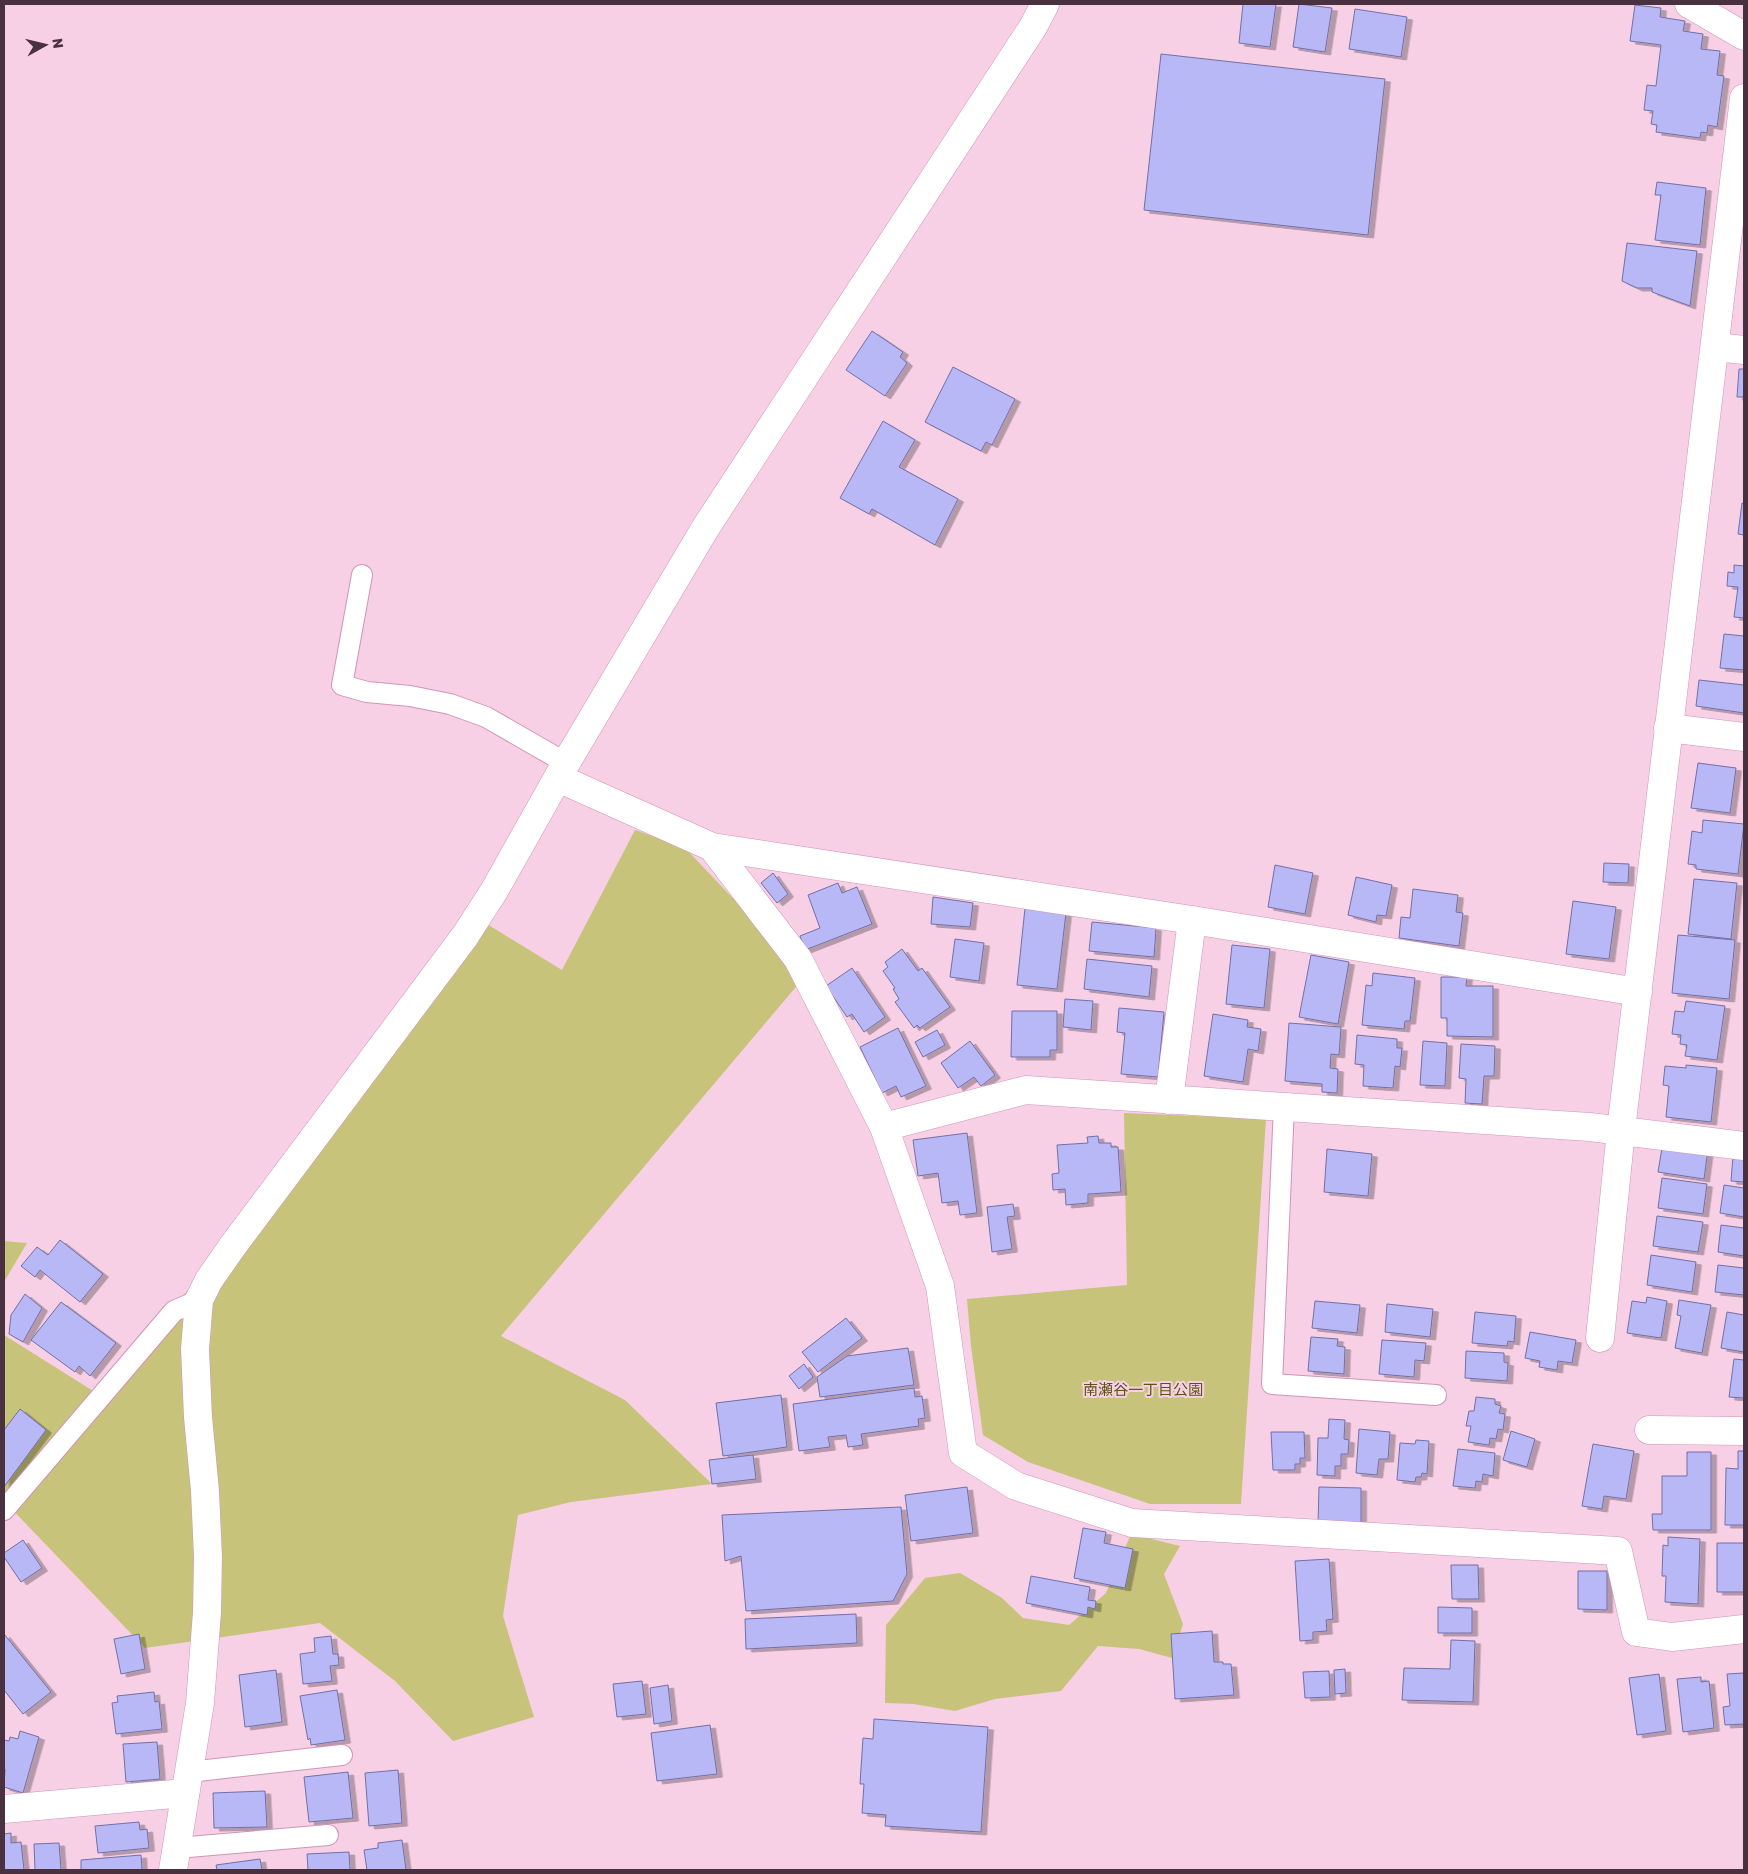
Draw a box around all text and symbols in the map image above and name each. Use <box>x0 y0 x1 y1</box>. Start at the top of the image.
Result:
north arrow <box>20 20 70 70</box>
text: N <box>48 37 66 49</box>
park label: 南瀬谷一丁目公園 <box>1083 1381 1203 1399</box>

